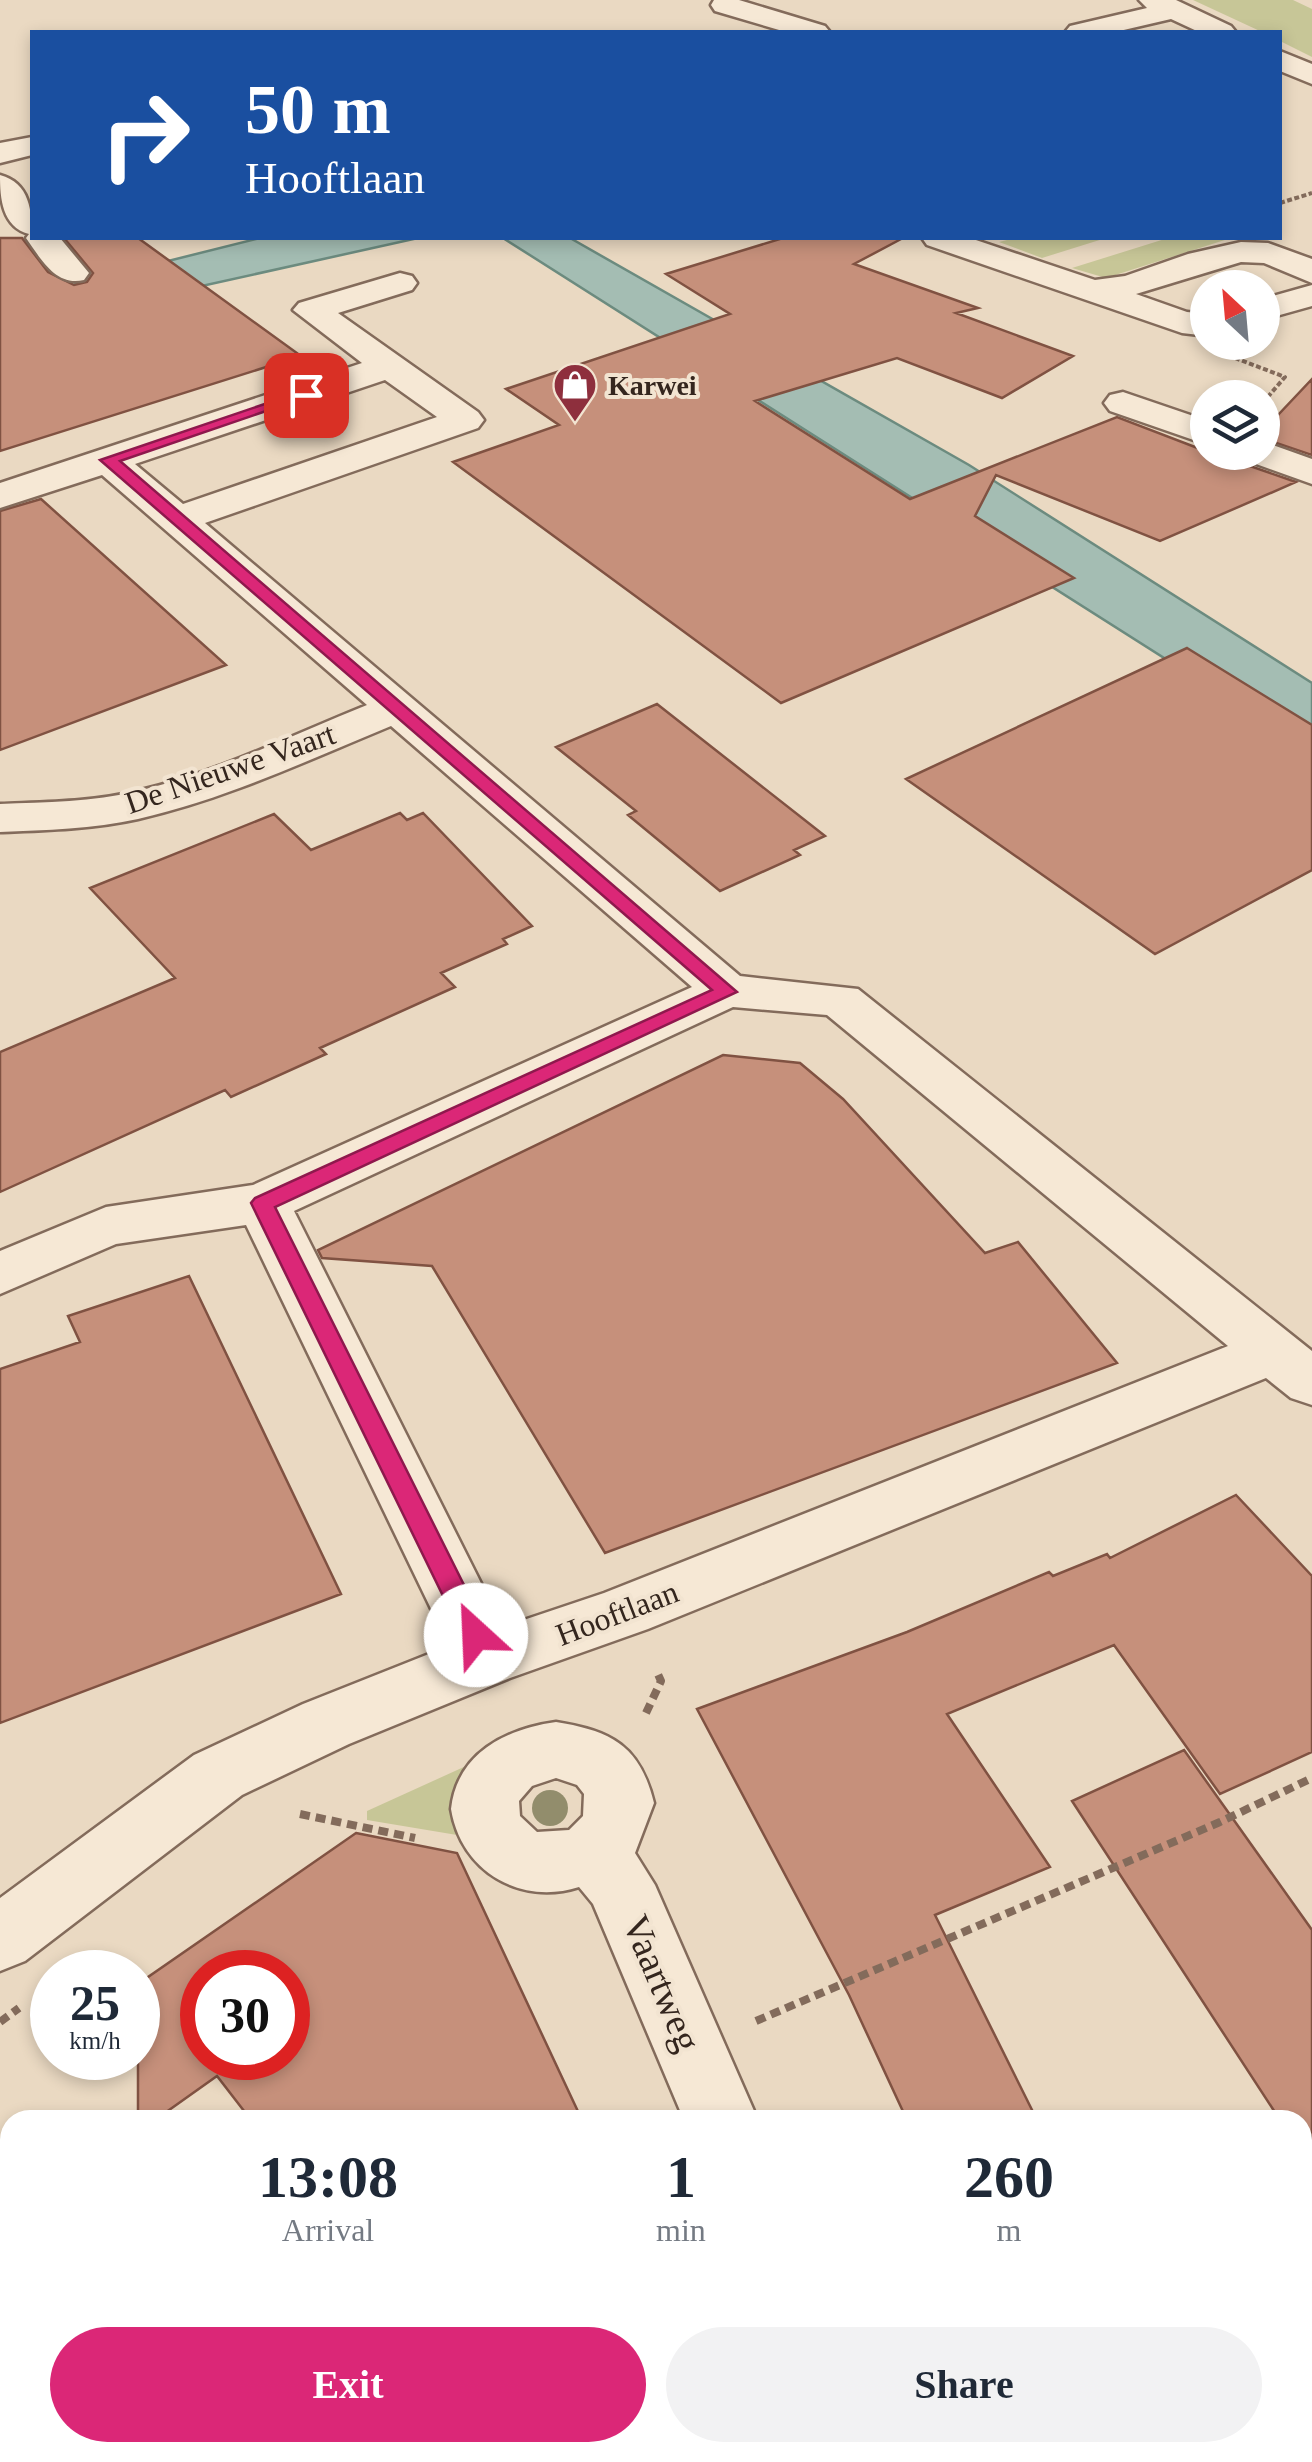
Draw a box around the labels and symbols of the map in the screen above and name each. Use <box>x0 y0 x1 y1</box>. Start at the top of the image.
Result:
north arrow <box>1190 270 1280 360</box>
pin <box>264 353 349 438</box>
shop icon: Karwei <box>552 362 598 423</box>
place label: Karwei <box>608 370 697 401</box>
street label: De Nieuwe Vaart <box>120 715 340 821</box>
street label: Hooftlaan <box>551 1573 683 1653</box>
position arrow <box>424 1583 528 1687</box>
street label: Vaartweg <box>615 1909 709 2057</box>
speed limit sign: 30 <box>180 1950 310 2080</box>

